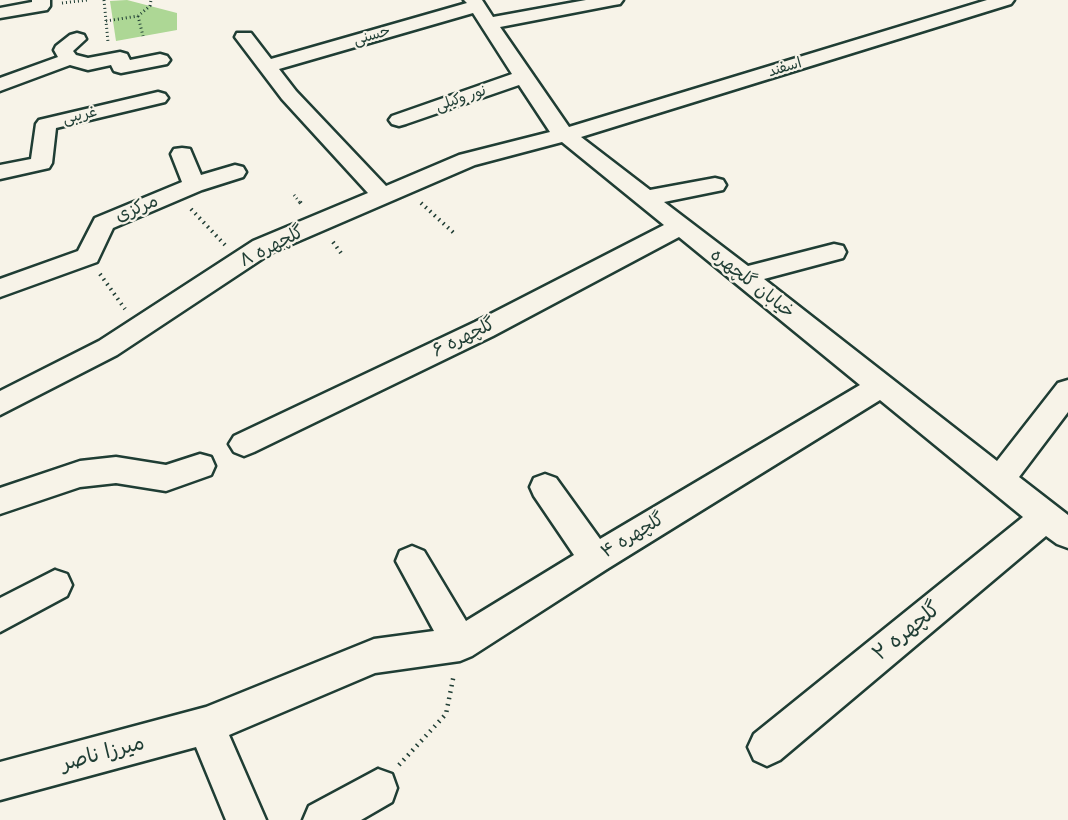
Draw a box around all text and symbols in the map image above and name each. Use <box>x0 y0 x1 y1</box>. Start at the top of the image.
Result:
street label: حسنی <box>351 22 393 50</box>
street label: اسفند <box>766 54 804 82</box>
street label: نور وکیلی <box>433 82 489 116</box>
street label: غریبی <box>61 103 99 129</box>
street label: مرکزی <box>112 191 162 227</box>
street label: گلچهره ۸ <box>236 222 308 272</box>
street label: خیابان گلچهره <box>706 244 798 324</box>
street label: گلچهره ۶ <box>429 314 499 362</box>
street label: گلچهره ۴ <box>597 509 669 563</box>
street label: گلچهره ۲ <box>868 597 946 667</box>
street label: میرزا ناصر <box>58 731 148 777</box>

